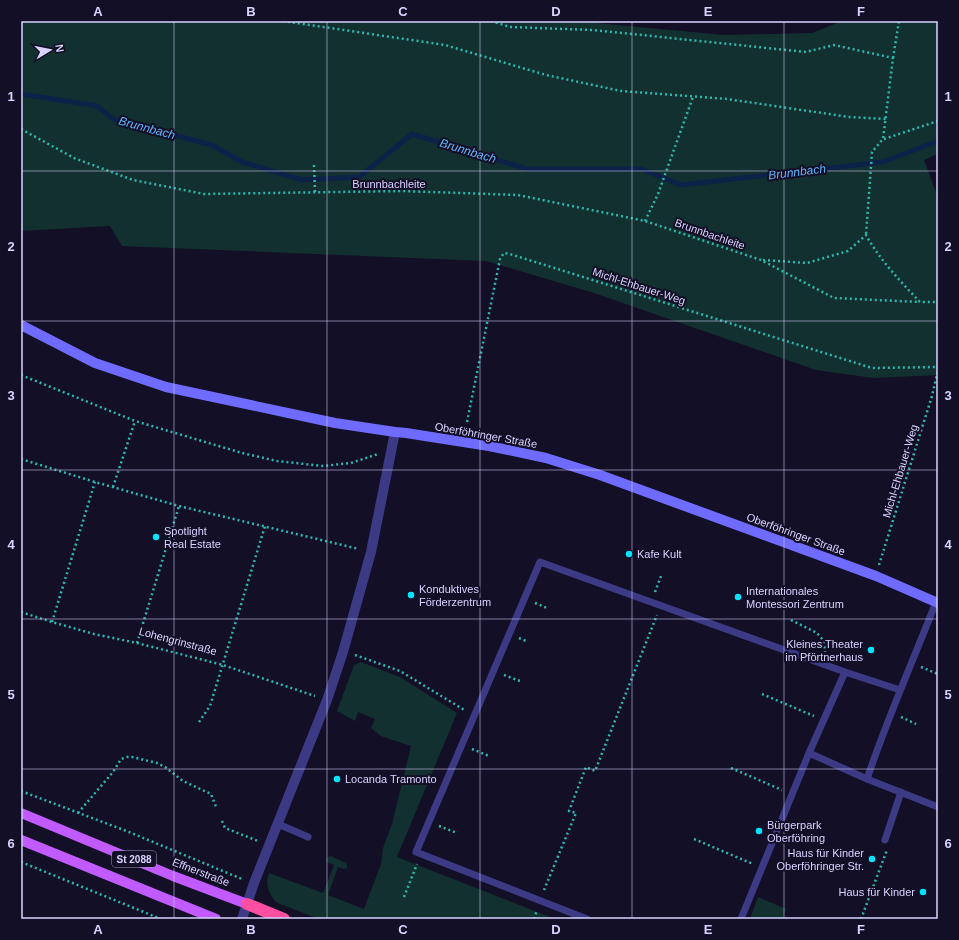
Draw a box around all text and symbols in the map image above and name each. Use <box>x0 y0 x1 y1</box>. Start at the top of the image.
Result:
text: A <box>93 4 103 19</box>
text: B <box>246 4 256 19</box>
text: C <box>398 4 408 19</box>
text: D <box>551 4 561 19</box>
text: E <box>704 4 713 19</box>
text: F <box>857 4 865 19</box>
north arrow <box>30 30 70 70</box>
text: N <box>53 43 66 53</box>
text: 1 <box>7 89 15 104</box>
text: 1 <box>944 89 952 104</box>
water label: Brunnbach <box>117 114 177 142</box>
water label: Brunnbach <box>438 136 498 166</box>
water label: Brunnbach <box>767 161 827 182</box>
street label: Brunnbachleite <box>352 178 426 190</box>
street label: Brunnbachleite <box>673 216 747 252</box>
text: 2 <box>7 239 15 254</box>
text: 2 <box>944 239 952 254</box>
street label: Michl-Ehbauer-Weg <box>591 265 687 307</box>
text: 3 <box>7 388 15 403</box>
text: 3 <box>944 388 952 403</box>
street label: Oberföhringer Straße <box>434 420 538 450</box>
street label: Michl-Ehbauer-Weg <box>880 423 920 519</box>
street label: Oberföhringer Straße <box>745 511 847 557</box>
place label: Spotlight Real Estate <box>164 525 221 550</box>
marker: Spotlight Real Estate <box>151 532 161 542</box>
text: 4 <box>7 537 15 552</box>
text: 4 <box>944 537 952 552</box>
place label: Kafe Kult <box>637 548 682 560</box>
marker: Kafe Kult <box>624 549 634 559</box>
place label: Konduktives Förderzentrum <box>419 583 491 608</box>
place label: Internationales Montessori Zentrum <box>746 585 844 610</box>
marker: Konduktives Förderzentrum <box>406 590 416 600</box>
marker: Internationales Montessori Zentrum <box>733 592 743 602</box>
street label: Lohengrinstraße <box>138 625 218 657</box>
place label: Kleines Theater im Pförtnerhaus <box>785 638 863 663</box>
marker: Kleines Theater im Pförtnerhaus <box>866 645 876 655</box>
text: 5 <box>7 687 15 702</box>
text: 5 <box>944 687 952 702</box>
place label: Locanda Tramonto <box>345 773 437 785</box>
marker: Locanda Tramonto <box>332 774 342 784</box>
place label: Bürgerpark Oberföhring <box>767 819 825 844</box>
marker: Bürgerpark Oberföhring <box>754 826 764 836</box>
text: 6 <box>7 836 15 851</box>
text: 6 <box>944 836 952 851</box>
place label: Haus für Kinder Oberföhringer Str. <box>777 847 864 872</box>
road number: St 2088 <box>112 851 156 867</box>
marker: Haus für Kinder Oberföhringer Str. <box>867 854 877 864</box>
street label: Effnerstraße <box>171 856 231 888</box>
place label: Haus für Kinder <box>839 886 915 898</box>
marker: Haus für Kinder <box>918 887 928 897</box>
text: A <box>93 922 103 937</box>
text: B <box>246 922 256 937</box>
text: C <box>398 922 408 937</box>
text: D <box>551 922 561 937</box>
text: E <box>704 922 713 937</box>
text: F <box>857 922 865 937</box>

